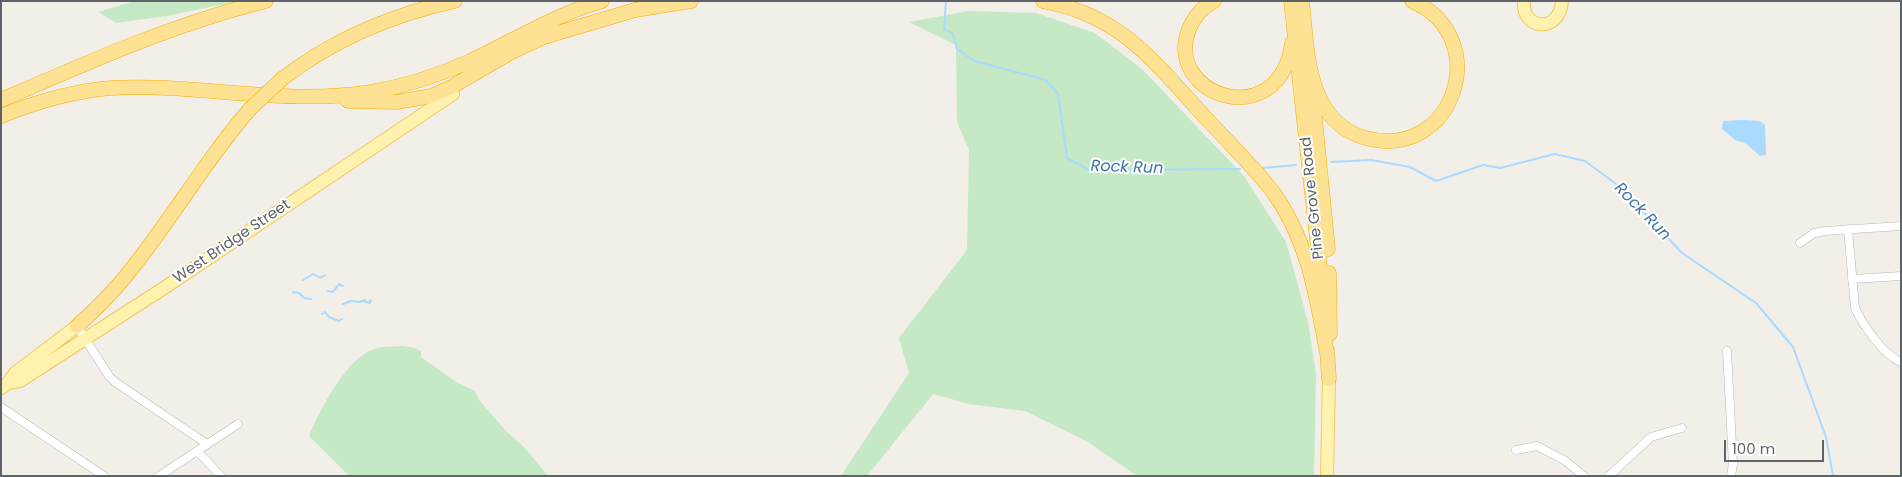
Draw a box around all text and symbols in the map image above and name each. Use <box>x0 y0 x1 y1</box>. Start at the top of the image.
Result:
street label: Pine Grove Road <box>1298 136 1328 260</box>
water label: Rock Run <box>1090 157 1164 179</box>
water label: Rock Run <box>1610 179 1674 245</box>
street label: West Bridge Street <box>170 196 294 288</box>
scale bar <box>1727 430 1827 462</box>
text: 100 m <box>1732 438 1775 459</box>

